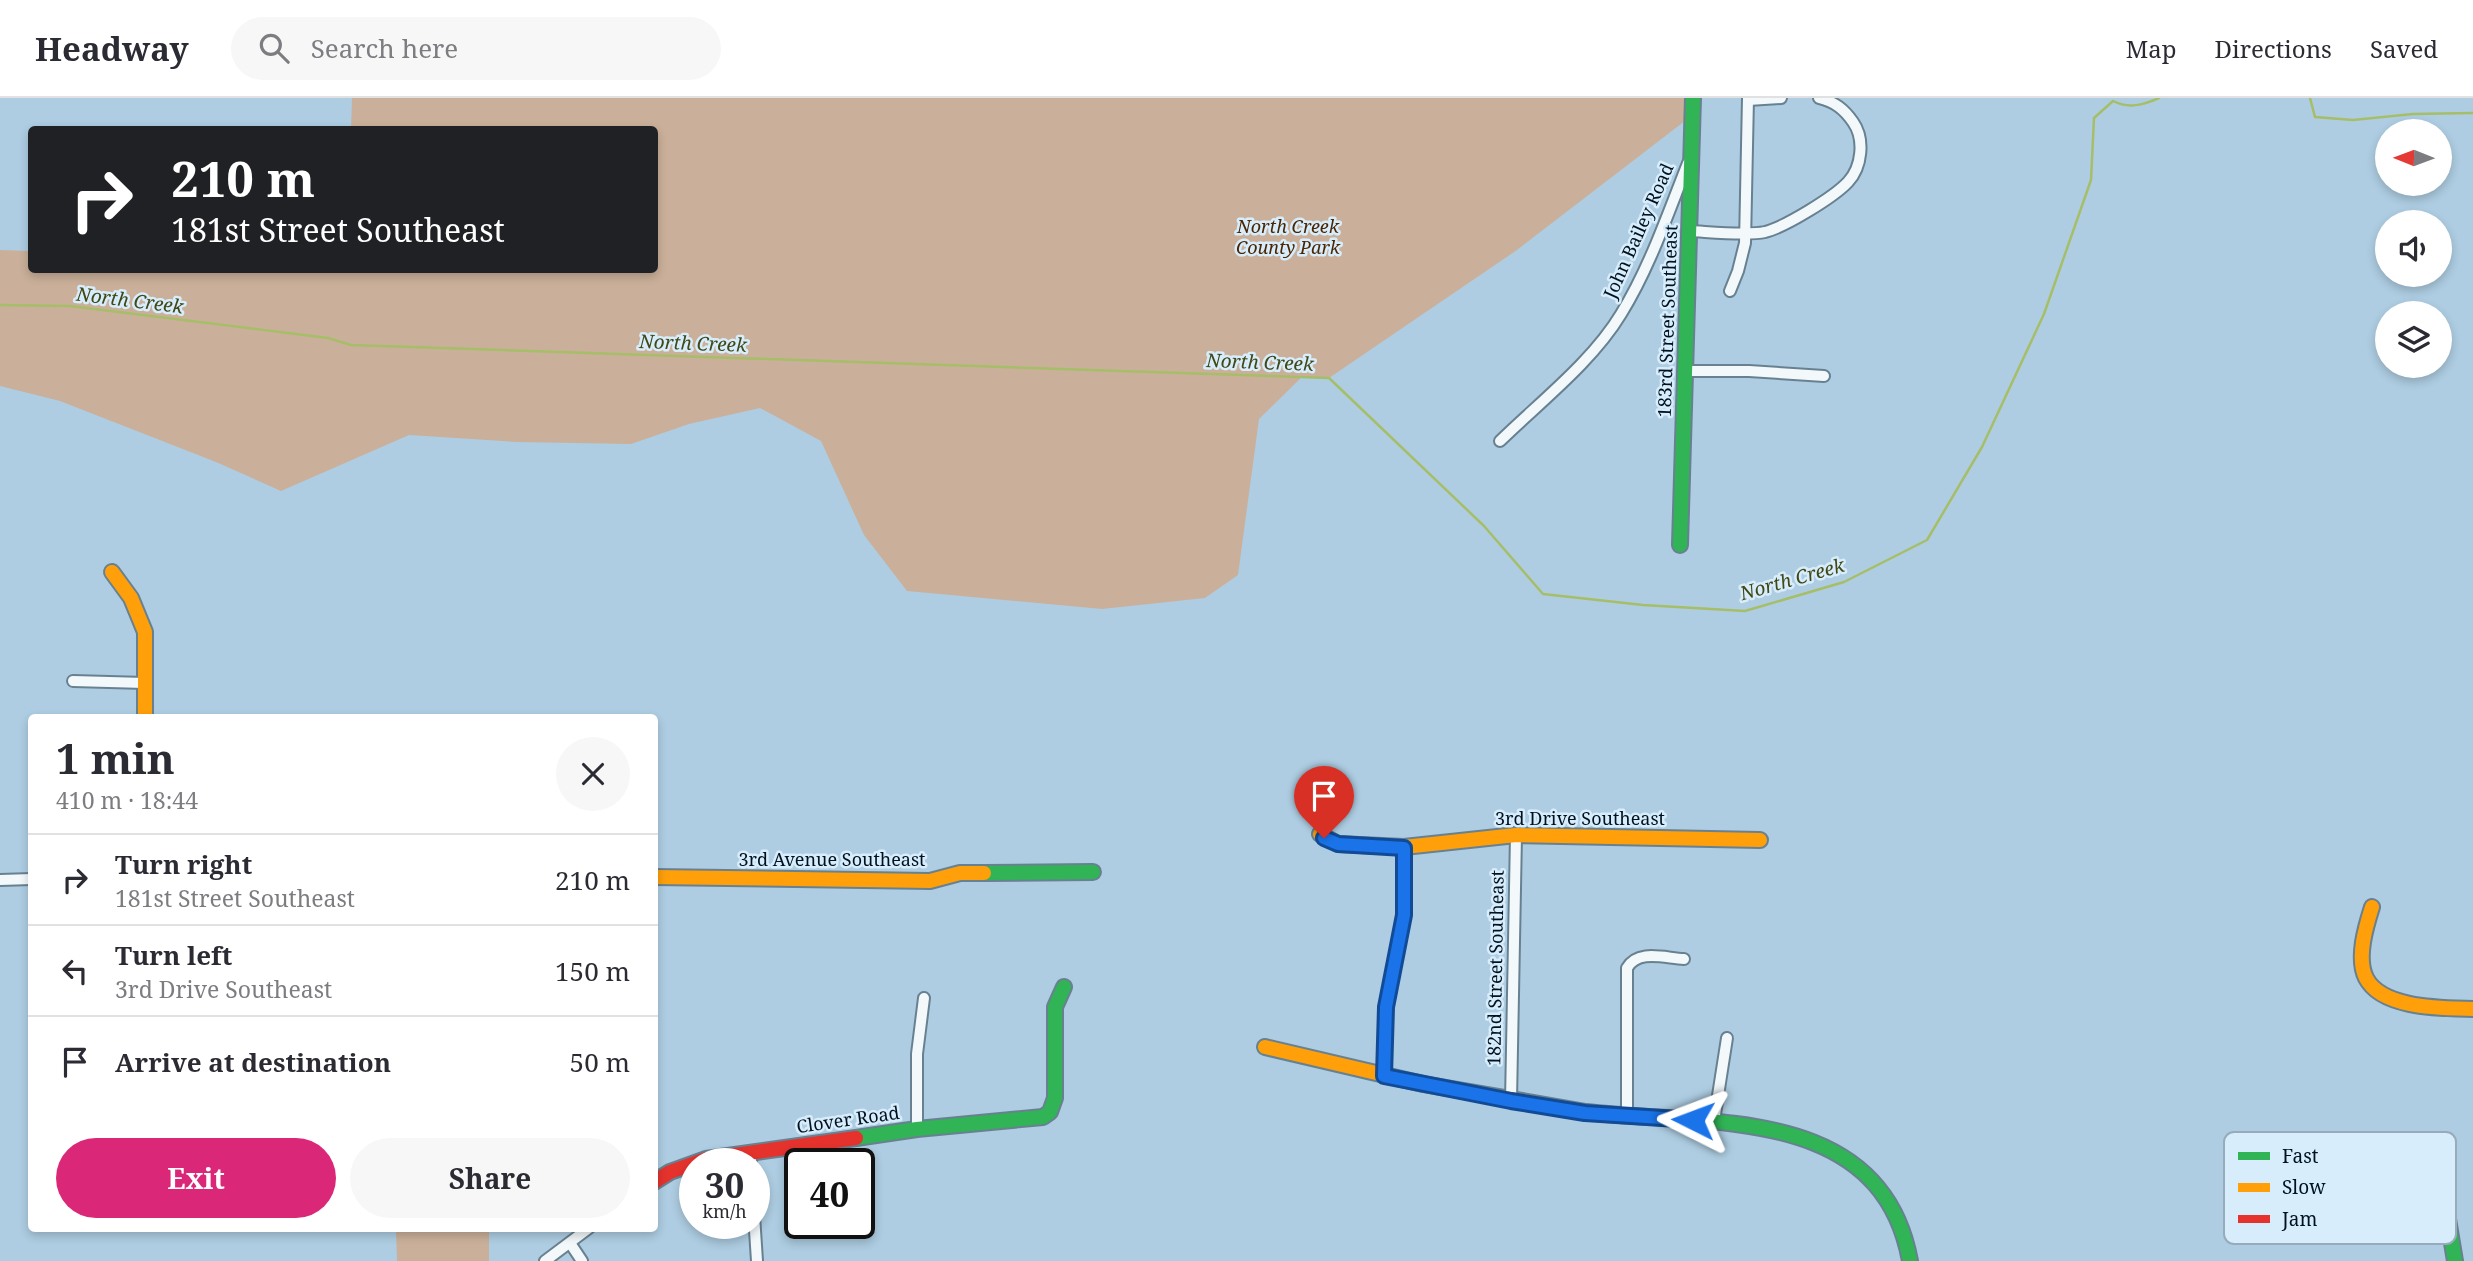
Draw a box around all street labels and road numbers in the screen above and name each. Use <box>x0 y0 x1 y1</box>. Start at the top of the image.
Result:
street label: John Bailey Road <box>1597 159 1679 303</box>
street label: 183rd Street Southeast <box>1652 224 1682 418</box>
street label: 3rd Drive Southeast <box>1495 806 1665 830</box>
street label: 3rd Avenue Southeast <box>739 847 925 871</box>
street label: 182nd Street Southeast <box>1481 870 1509 1066</box>
street label: Clover Road <box>795 1100 901 1138</box>

